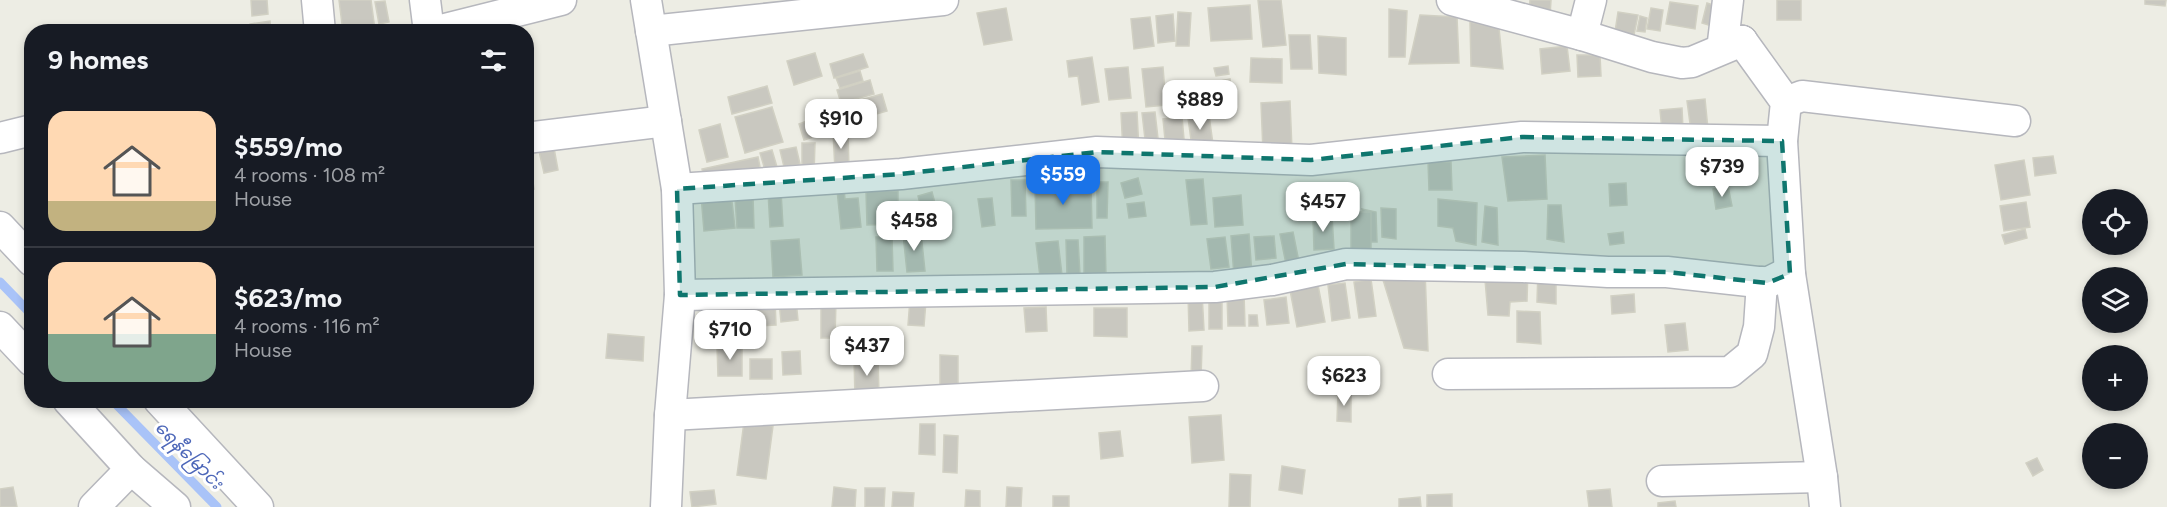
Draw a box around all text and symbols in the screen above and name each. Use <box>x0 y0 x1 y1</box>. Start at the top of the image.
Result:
text: 9 homes <box>48 44 148 76</box>
icon: filters <box>477 44 510 77</box>
pin: $889 <box>1164 80 1236 131</box>
text: $889 <box>1176 87 1224 111</box>
pin: $910 <box>805 99 877 150</box>
text: $910 <box>819 106 863 130</box>
text: $559/mo <box>234 131 343 163</box>
icon: home <box>96 135 168 207</box>
pin: $739 <box>1686 147 1758 198</box>
text: $739 <box>1700 154 1744 178</box>
pin: $559 <box>1027 155 1099 206</box>
text: $559 <box>1040 162 1086 186</box>
text: 4 rooms · 108 m² <box>234 163 385 187</box>
pin: $457 <box>1287 182 1359 233</box>
text: House <box>234 187 292 211</box>
text: $457 <box>1300 189 1346 213</box>
map controls <box>2082 189 2148 489</box>
button: locate <box>2082 189 2148 255</box>
pin: $458 <box>878 201 950 252</box>
text: $458 <box>890 208 938 232</box>
button: layers <box>2082 267 2148 333</box>
text: $623/mo <box>234 282 342 314</box>
icon: home <box>96 286 168 358</box>
pin: $710 <box>694 310 766 361</box>
text: 4 rooms · 116 m² <box>234 314 380 338</box>
text: $710 <box>708 317 752 341</box>
pin: $437 <box>831 326 903 377</box>
text: $437 <box>844 333 890 357</box>
text: House <box>234 338 292 362</box>
button: + <box>2082 345 2148 411</box>
pin: $623 <box>1308 356 1380 407</box>
text: $623 <box>1321 363 1367 387</box>
water label: ရေနီမြောင်း <box>148 415 230 498</box>
button: − <box>2082 423 2148 489</box>

